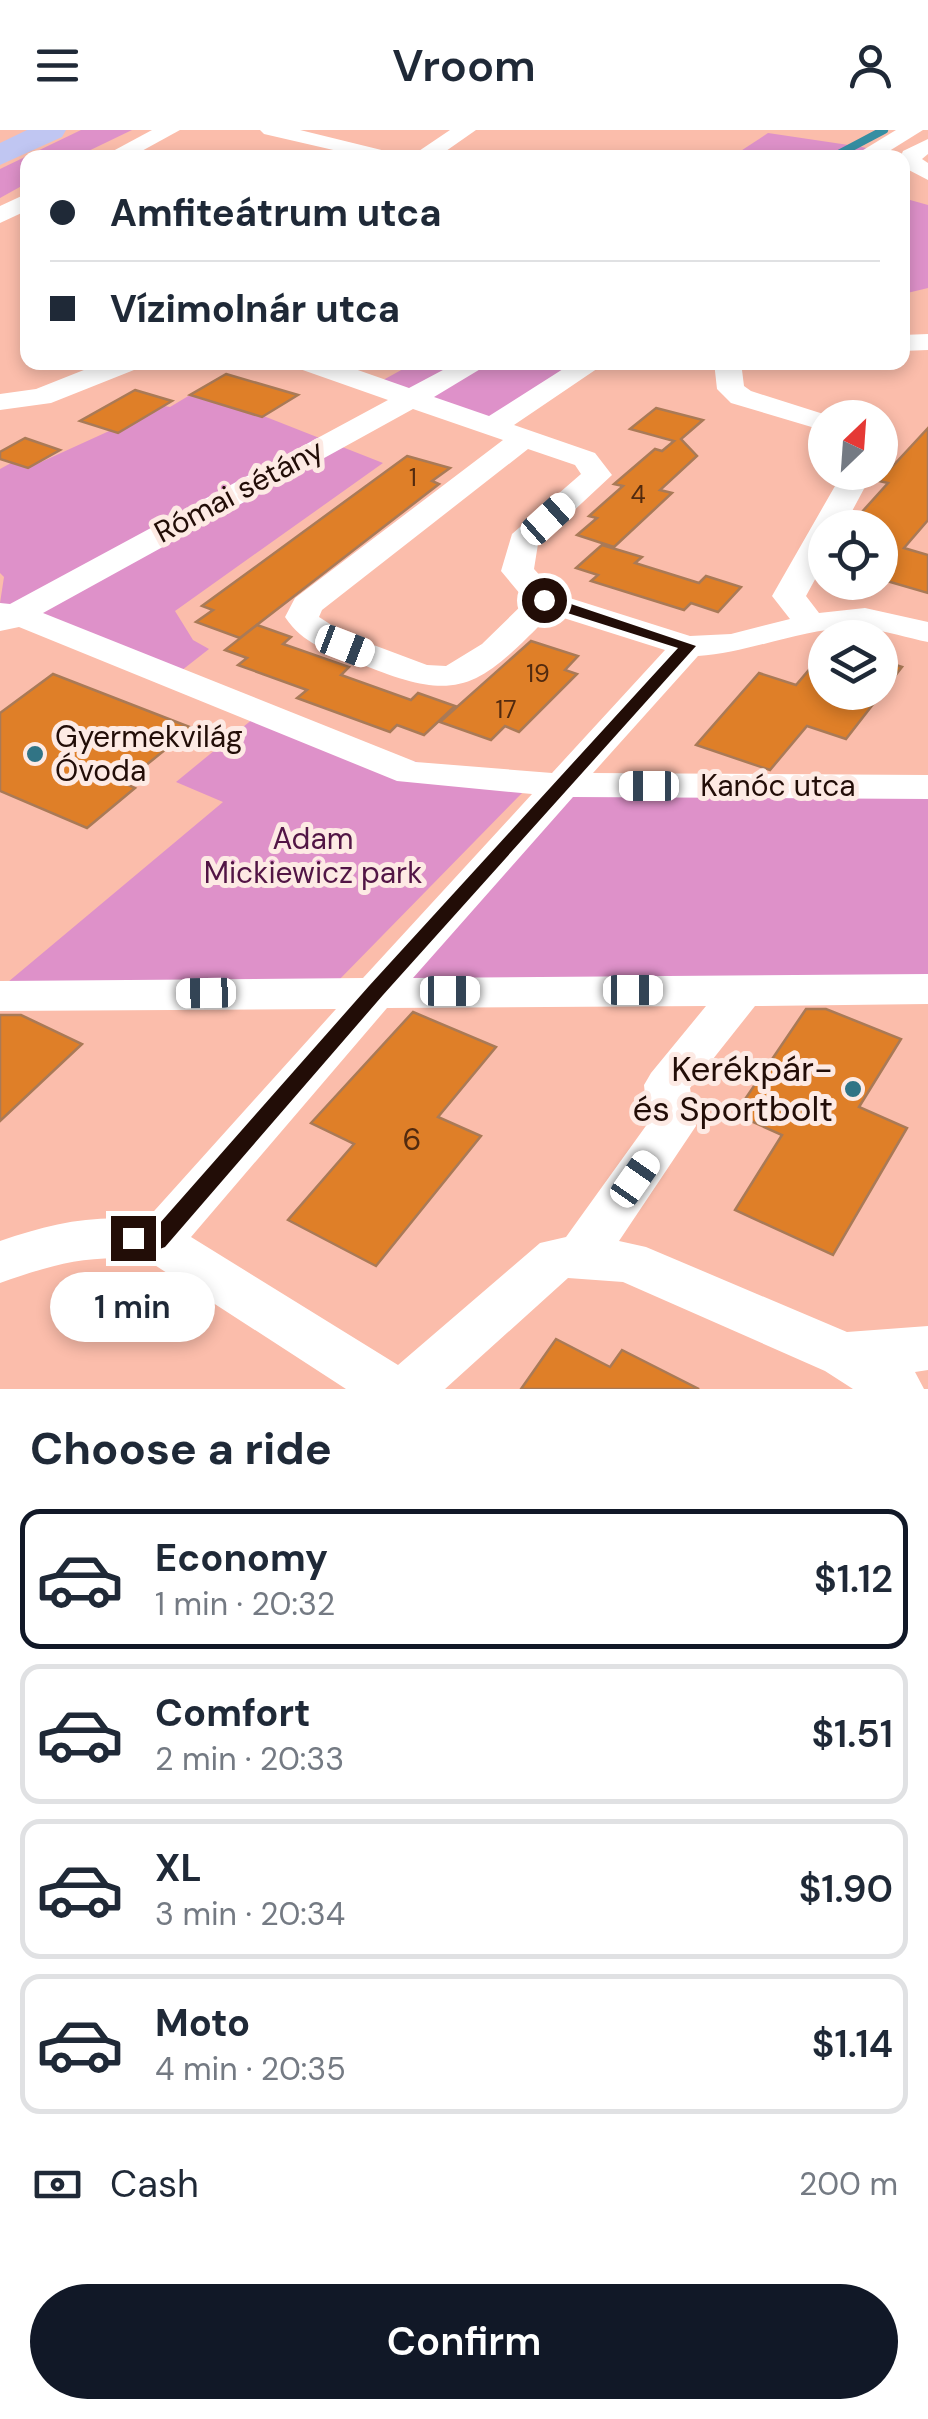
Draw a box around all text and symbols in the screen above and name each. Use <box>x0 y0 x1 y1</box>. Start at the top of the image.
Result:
text: Vroom <box>392 36 536 95</box>
icon: menu <box>30 38 85 93</box>
icon: person <box>843 38 898 93</box>
text: Amfiteátrum utca <box>110 188 442 238</box>
text: Vízimolnár utca <box>110 284 400 334</box>
north arrow <box>808 400 898 490</box>
map controls <box>808 400 898 710</box>
street label: Római sétány <box>147 430 330 551</box>
house number: 1 <box>409 461 417 494</box>
house number: 4 <box>630 478 646 511</box>
car <box>516 488 580 550</box>
button: locate <box>808 510 898 600</box>
route start <box>522 578 567 623</box>
button: layers <box>808 620 898 710</box>
car <box>312 621 378 671</box>
house number: 19 <box>526 657 550 690</box>
house number: 17 <box>495 693 517 726</box>
place label: Gyermekvilág Óvoda <box>55 717 243 790</box>
marker: Gyermekvilág Óvoda <box>24 743 46 765</box>
street label: Kanóc utca <box>700 766 856 805</box>
car <box>619 771 679 801</box>
park label: Adam Mickiewicz park <box>204 819 422 892</box>
car <box>603 975 663 1005</box>
car <box>420 976 480 1006</box>
car <box>176 977 236 1009</box>
place label: Kerékpár- és Sportbolt <box>632 1046 833 1132</box>
marker: Kerékpár- és Sportbolt <box>842 1078 864 1100</box>
house number: 6 <box>403 1120 421 1159</box>
car <box>606 1146 664 1212</box>
route end <box>111 1216 156 1261</box>
callout: 1 min <box>51 1273 216 1343</box>
text: 1 min <box>94 1286 171 1328</box>
text: Choose a ride <box>30 1419 332 1478</box>
text: Economy <box>155 1533 328 1583</box>
icon: car <box>35 1534 125 1624</box>
text: $1.12 <box>814 1554 893 1604</box>
text: 1 min · 20:32 <box>155 1583 335 1625</box>
text: Comfort <box>155 1688 311 1738</box>
icon: car <box>35 1689 125 1779</box>
text: $1.51 <box>811 1709 893 1759</box>
text: 2 min · 20:33 <box>155 1738 344 1780</box>
text: XL <box>155 1843 202 1893</box>
icon: car <box>35 1844 125 1934</box>
text: $1.90 <box>799 1864 893 1914</box>
text: 3 min · 20:34 <box>155 1893 345 1935</box>
text: Moto <box>155 1998 250 2048</box>
icon: car <box>35 1999 125 2089</box>
text: $1.14 <box>812 2019 893 2069</box>
text: 4 min · 20:35 <box>155 2048 346 2090</box>
icon: cash <box>30 2157 85 2212</box>
text: Cash <box>110 2159 199 2209</box>
text: 200 m <box>799 2163 898 2205</box>
button: Confirm <box>30 2284 898 2399</box>

